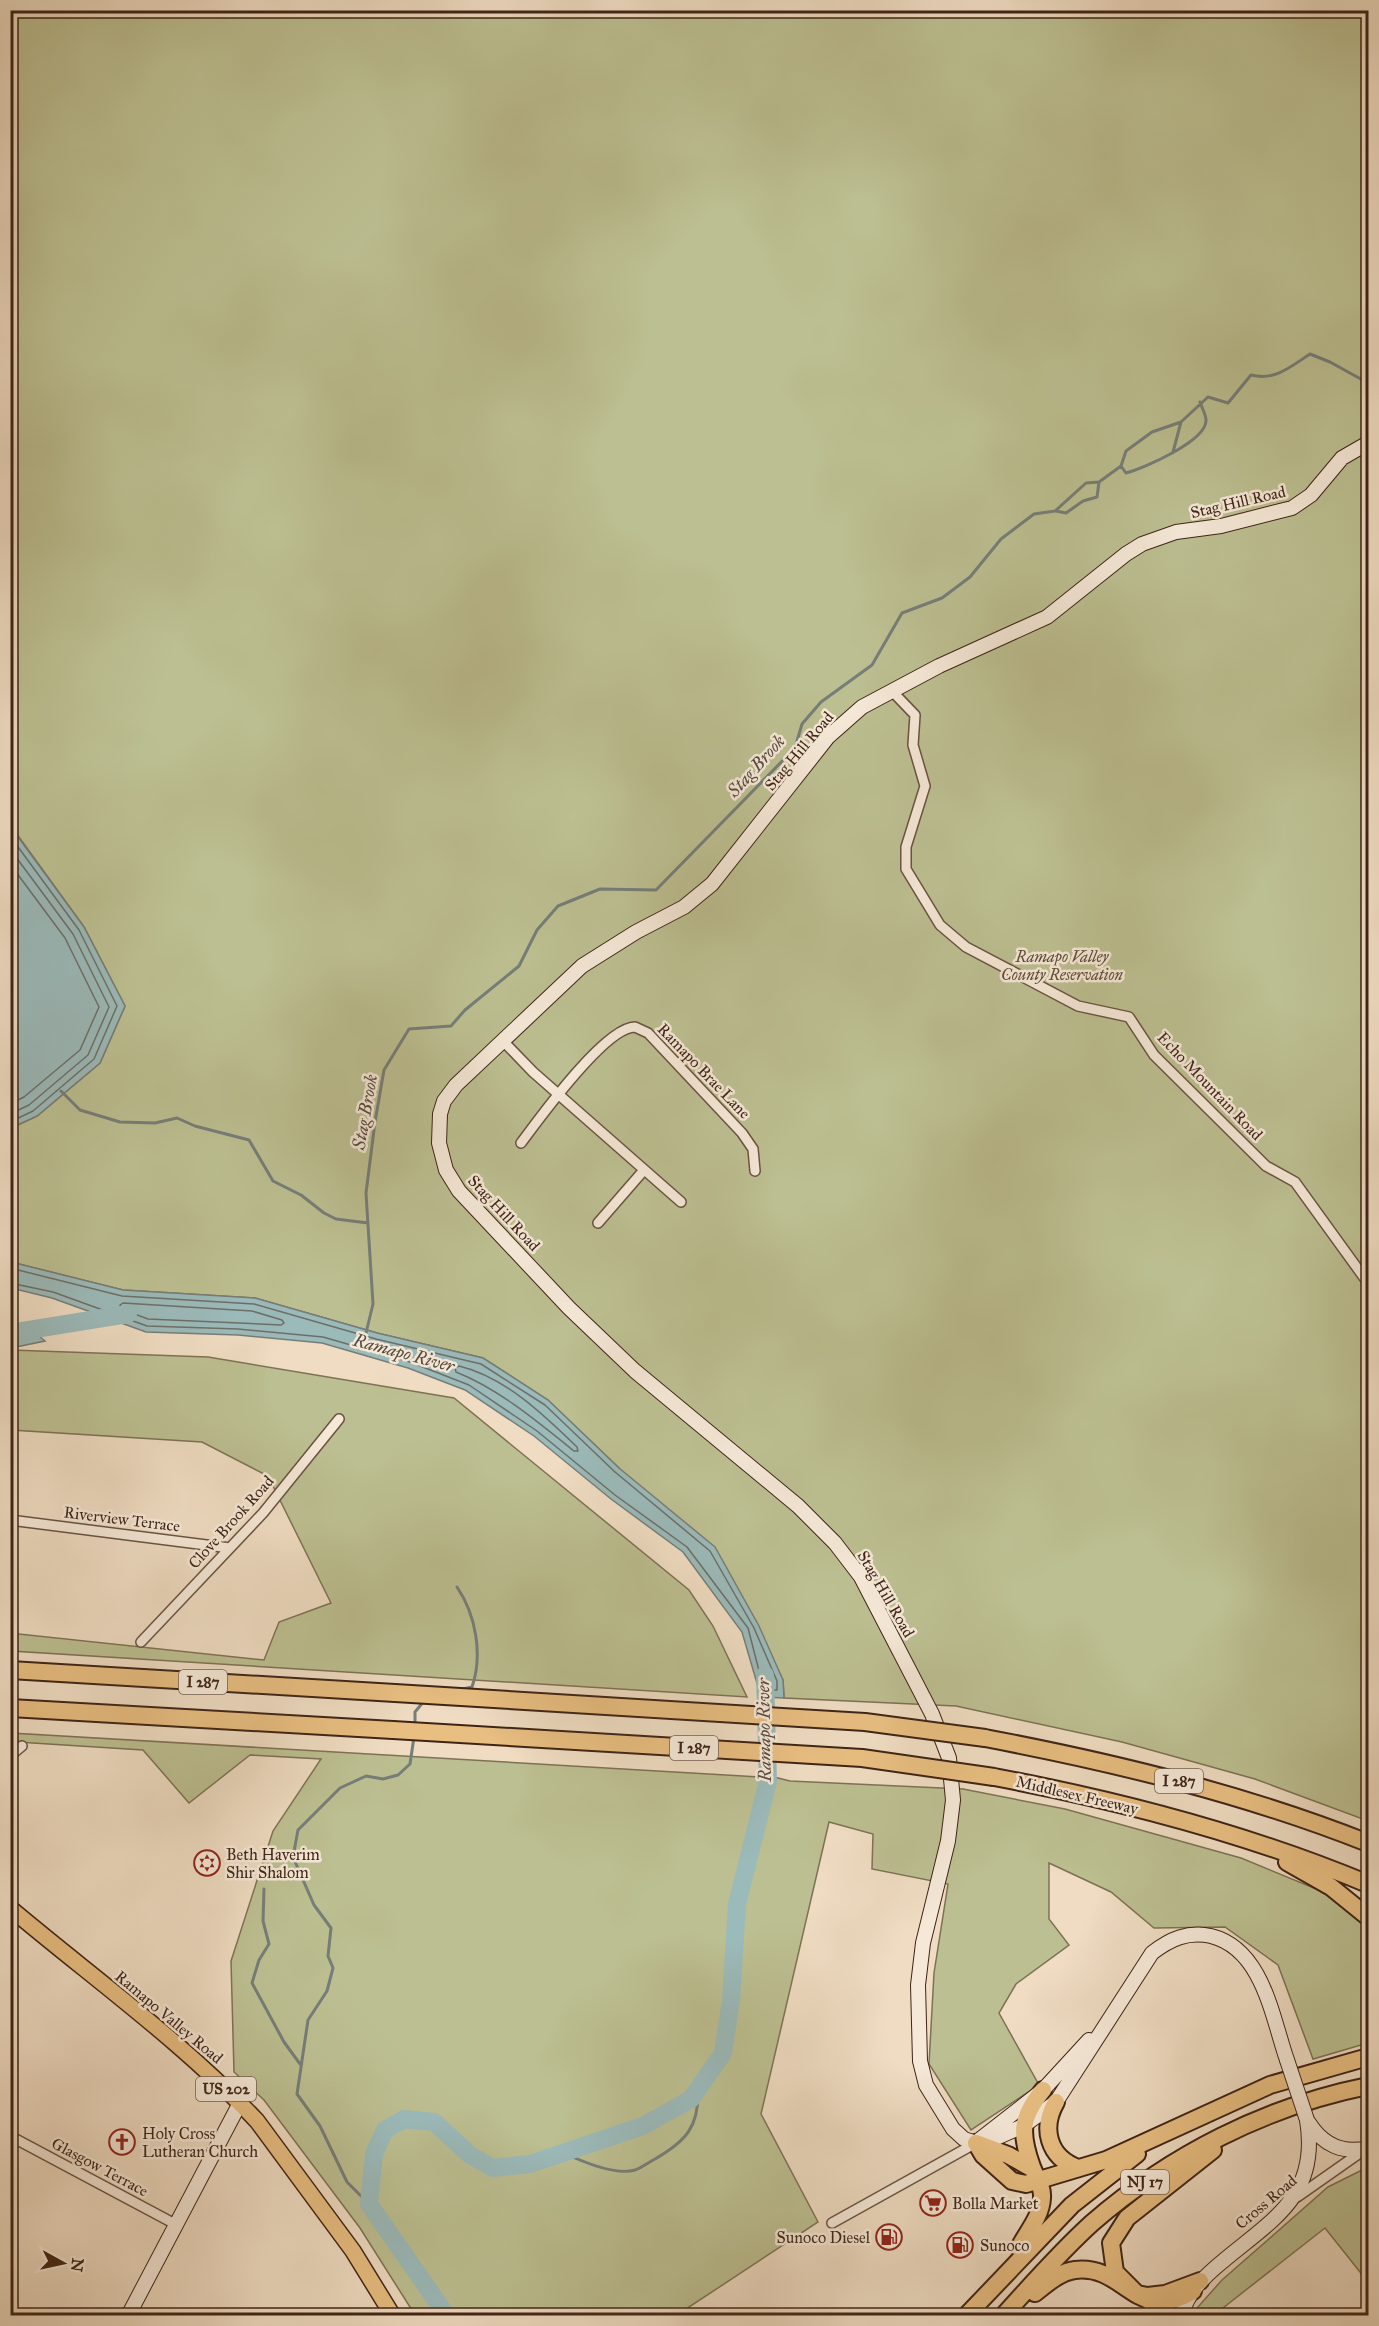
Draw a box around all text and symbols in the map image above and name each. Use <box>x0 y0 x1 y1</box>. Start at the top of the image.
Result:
street label: Stag Hill Road <box>1189 482 1288 523</box>
street label: Stag Hill Road <box>761 708 838 795</box>
water label: Stag Brook <box>722 730 790 802</box>
park label: Ramapo Valley County Reservation <box>1001 947 1124 984</box>
street label: Ramapo Brae Lane <box>654 1019 755 1123</box>
street label: Echo Mountain Road <box>1153 1028 1267 1144</box>
water label: Stag Brook <box>347 1073 382 1152</box>
street label: Stag Hill Road <box>463 1171 544 1256</box>
water label: Ramapo River <box>350 1329 458 1378</box>
street label: Clove Brook Road <box>184 1472 278 1572</box>
street label: Riverview Terrace <box>63 1502 182 1536</box>
street label: Stag Hill Road <box>853 1547 918 1641</box>
road number: I 287 <box>179 1670 227 1694</box>
water label: Ramapo River <box>752 1676 777 1783</box>
road number: I 287 <box>670 1736 718 1760</box>
road number: I 287 <box>1155 1769 1203 1793</box>
street label: Middlesex Freeway <box>1014 1772 1140 1818</box>
place label: Beth Haverim Shir Shalom <box>226 1845 320 1882</box>
synagogue icon: Beth Haverim Shir Shalom <box>192 1848 222 1878</box>
street label: Ramapo Valley Road <box>111 1966 227 2068</box>
road number: US 202 <box>196 2077 256 2101</box>
place label: Holy Cross Lutheran Church <box>142 2124 258 2161</box>
church icon: Holy Cross Lutheran Church <box>107 2127 137 2157</box>
street label: Glasgow Terrace <box>48 2134 152 2201</box>
road number: NJ 17 <box>1121 2170 1169 2194</box>
street label: Cross Road <box>1231 2171 1301 2233</box>
supermarket icon: Bolla Market <box>918 2188 948 2218</box>
place label: Bolla Market <box>952 2194 1039 2213</box>
fuel station icon: Sunoco Diesel <box>874 2222 904 2252</box>
place label: Sunoco Diesel <box>777 2228 871 2247</box>
fuel station icon: Sunoco <box>945 2230 975 2260</box>
north arrow <box>33 2233 93 2293</box>
place label: Sunoco <box>980 2236 1030 2255</box>
text: N <box>67 2257 88 2273</box>

